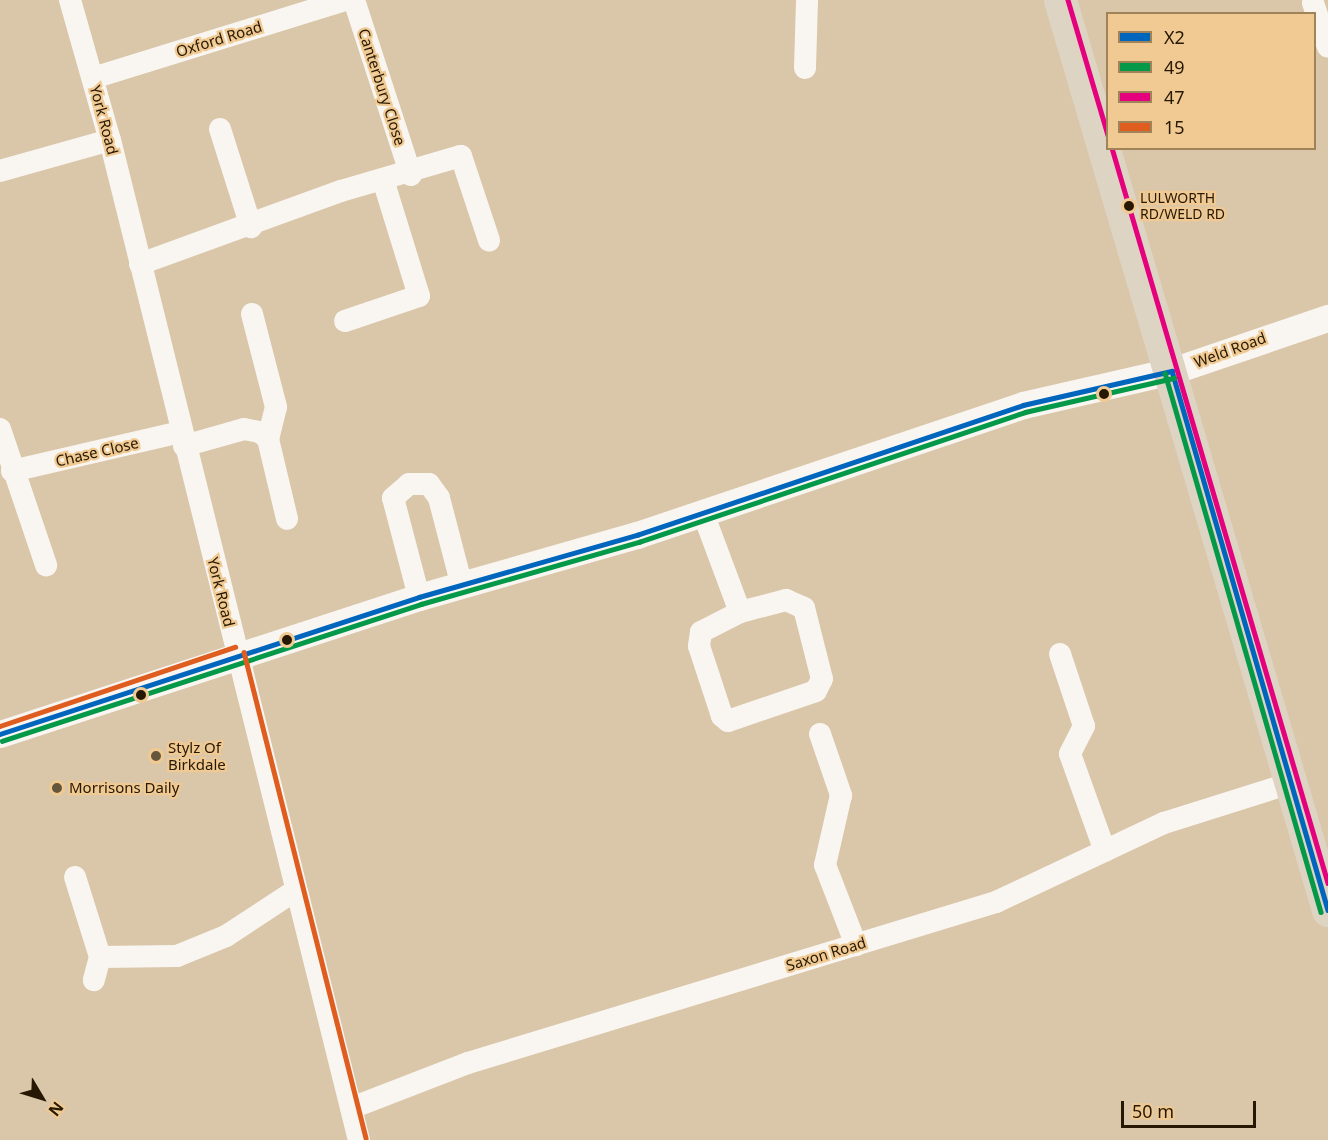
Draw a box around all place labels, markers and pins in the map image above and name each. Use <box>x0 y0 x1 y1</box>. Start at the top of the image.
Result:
place label: LULWORTH RD/WELD RD <box>1140 190 1225 222</box>
marker: LULWORTH RD/WELD RD <box>1123 200 1135 212</box>
unlabelled marker <box>1098 388 1110 400</box>
unlabelled marker <box>281 634 293 646</box>
unlabelled marker <box>135 689 147 701</box>
place label: Stylz Of Birkdale <box>168 738 226 773</box>
marker: Stylz Of Birkdale <box>149 749 163 763</box>
place label: Morrisons Daily <box>69 779 179 797</box>
marker: Morrisons Daily <box>50 781 64 795</box>

